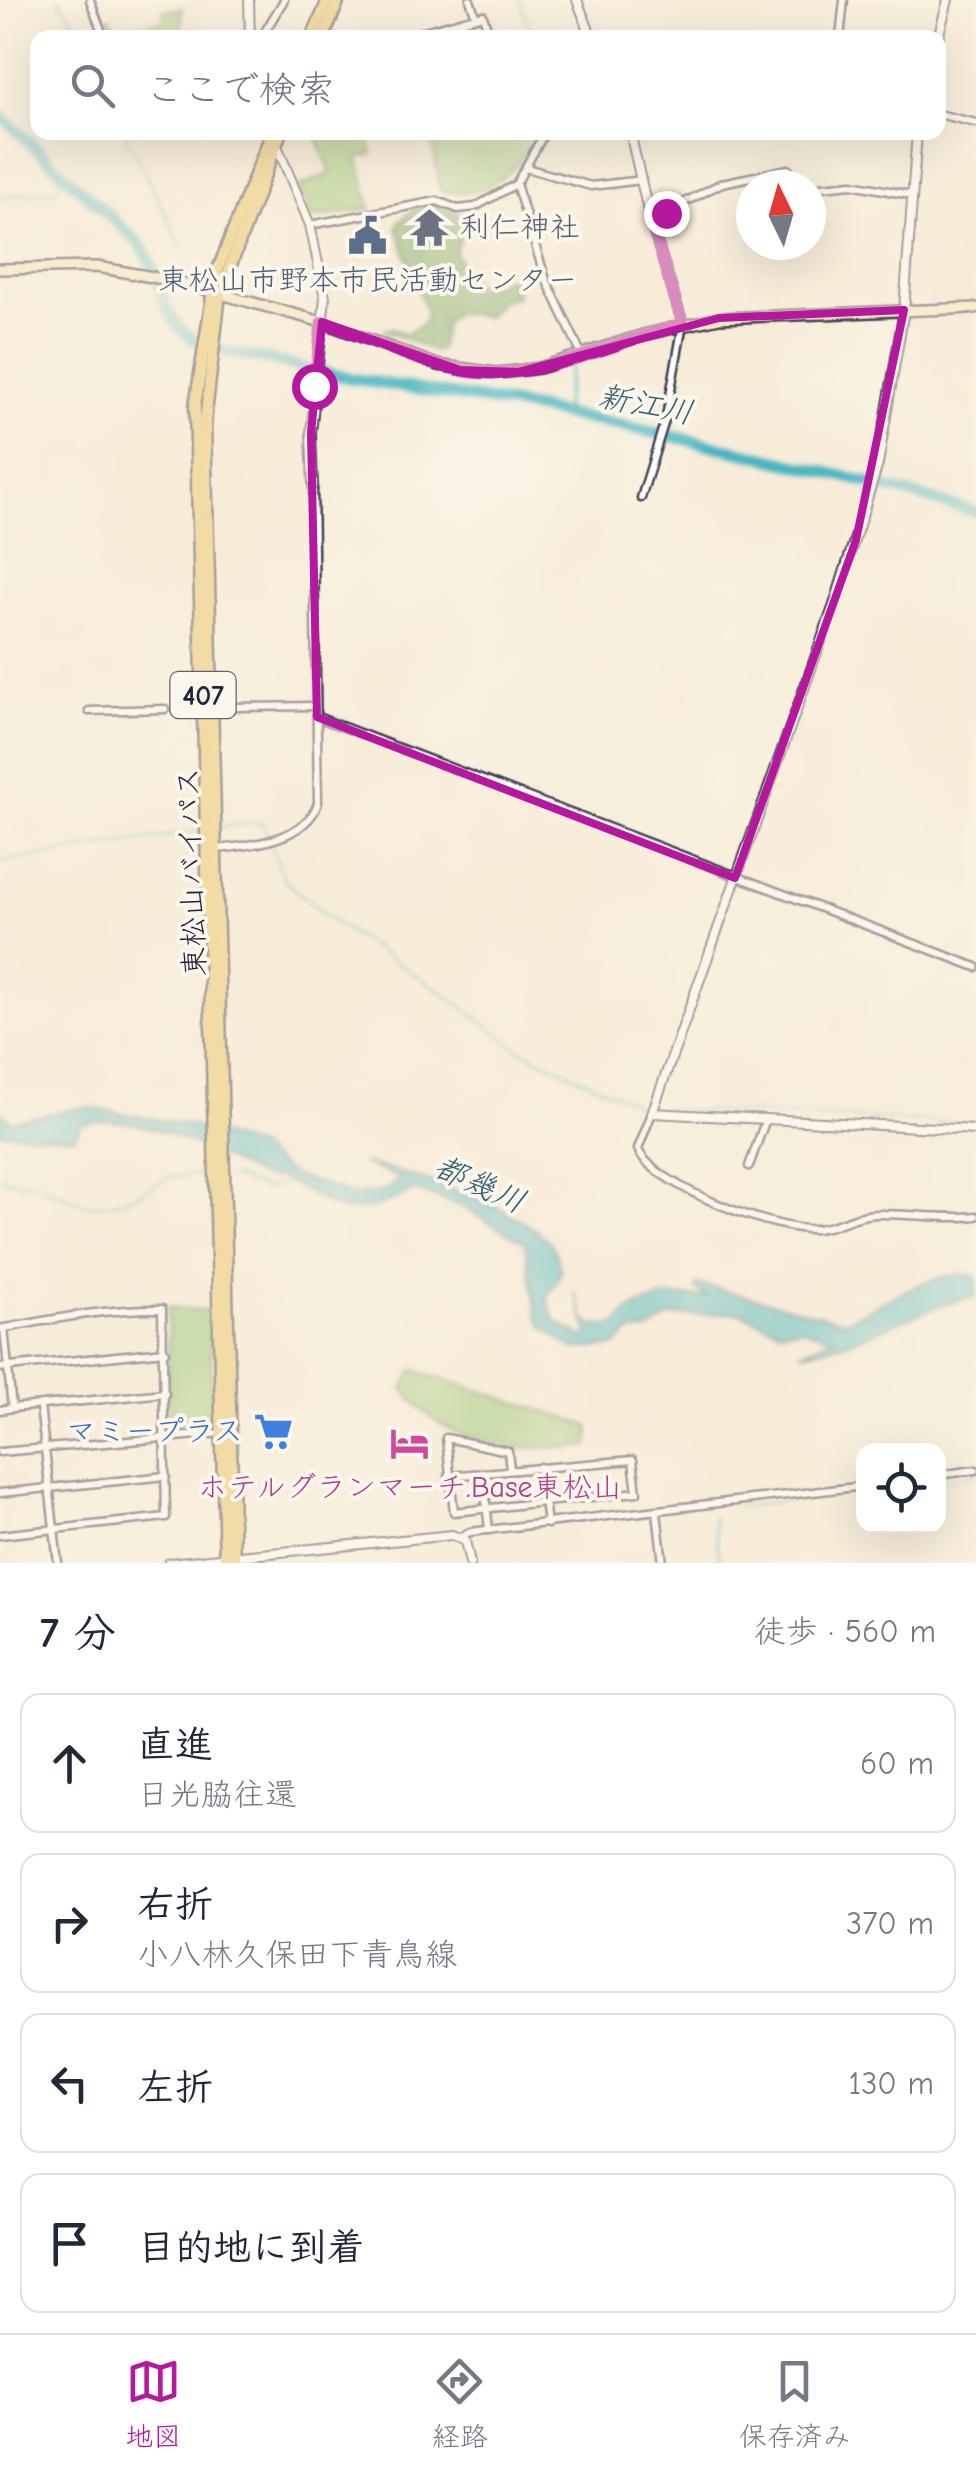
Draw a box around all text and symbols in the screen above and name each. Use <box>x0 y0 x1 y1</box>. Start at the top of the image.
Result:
search box <box>30 30 946 140</box>
icon: search <box>65 58 120 113</box>
text: ここで検索 <box>145 68 335 112</box>
north arrow <box>736 170 826 260</box>
route end <box>644 191 690 237</box>
temple icon: 利仁神社 <box>409 206 451 248</box>
place label: 利仁神社 <box>460 210 580 245</box>
public building icon: 東松山市野本市民活動センター <box>347 215 389 257</box>
place label: 東松山市野本市民活動センター <box>159 263 577 298</box>
route start <box>292 364 338 410</box>
water label: 新江川 <box>595 377 697 432</box>
road number: 407 <box>170 672 236 718</box>
street label: 東松山バイパス <box>170 767 213 977</box>
water label: 都幾川 <box>428 1148 531 1221</box>
supermarket icon: マミープラス <box>252 1410 294 1452</box>
place label: マミープラス <box>66 1414 243 1449</box>
hotel icon: ホテルグランマーチ.Base東松山 <box>389 1422 431 1464</box>
map controls <box>856 1443 946 1533</box>
button: locate <box>856 1443 946 1533</box>
place label: ホテルグランマーチ.Base東松山 <box>198 1470 622 1505</box>
text: 7 分 <box>40 1609 116 1658</box>
text: 徒歩 · 560 m <box>754 1613 936 1650</box>
text: 直進 <box>137 1723 213 1767</box>
icon: ahead <box>42 1736 97 1791</box>
text: 60 m <box>860 1745 934 1782</box>
text: 日光脇往還 <box>137 1776 297 1813</box>
text: 右折 <box>137 1883 213 1927</box>
icon: right <box>42 1896 97 1951</box>
text: 370 m <box>846 1905 934 1942</box>
text: 小八林久保田下青鳥線 <box>137 1936 457 1973</box>
icon: left <box>42 2056 97 2111</box>
text: 130 m <box>848 2065 934 2102</box>
text: 左折 <box>137 2066 213 2110</box>
icon: arrive <box>42 2216 97 2271</box>
text: 目的地に到着 <box>137 2226 365 2270</box>
tab: 地図 <box>125 2354 181 2454</box>
tab: 経路 <box>432 2354 488 2454</box>
tab: 保存済み <box>739 2354 851 2454</box>

